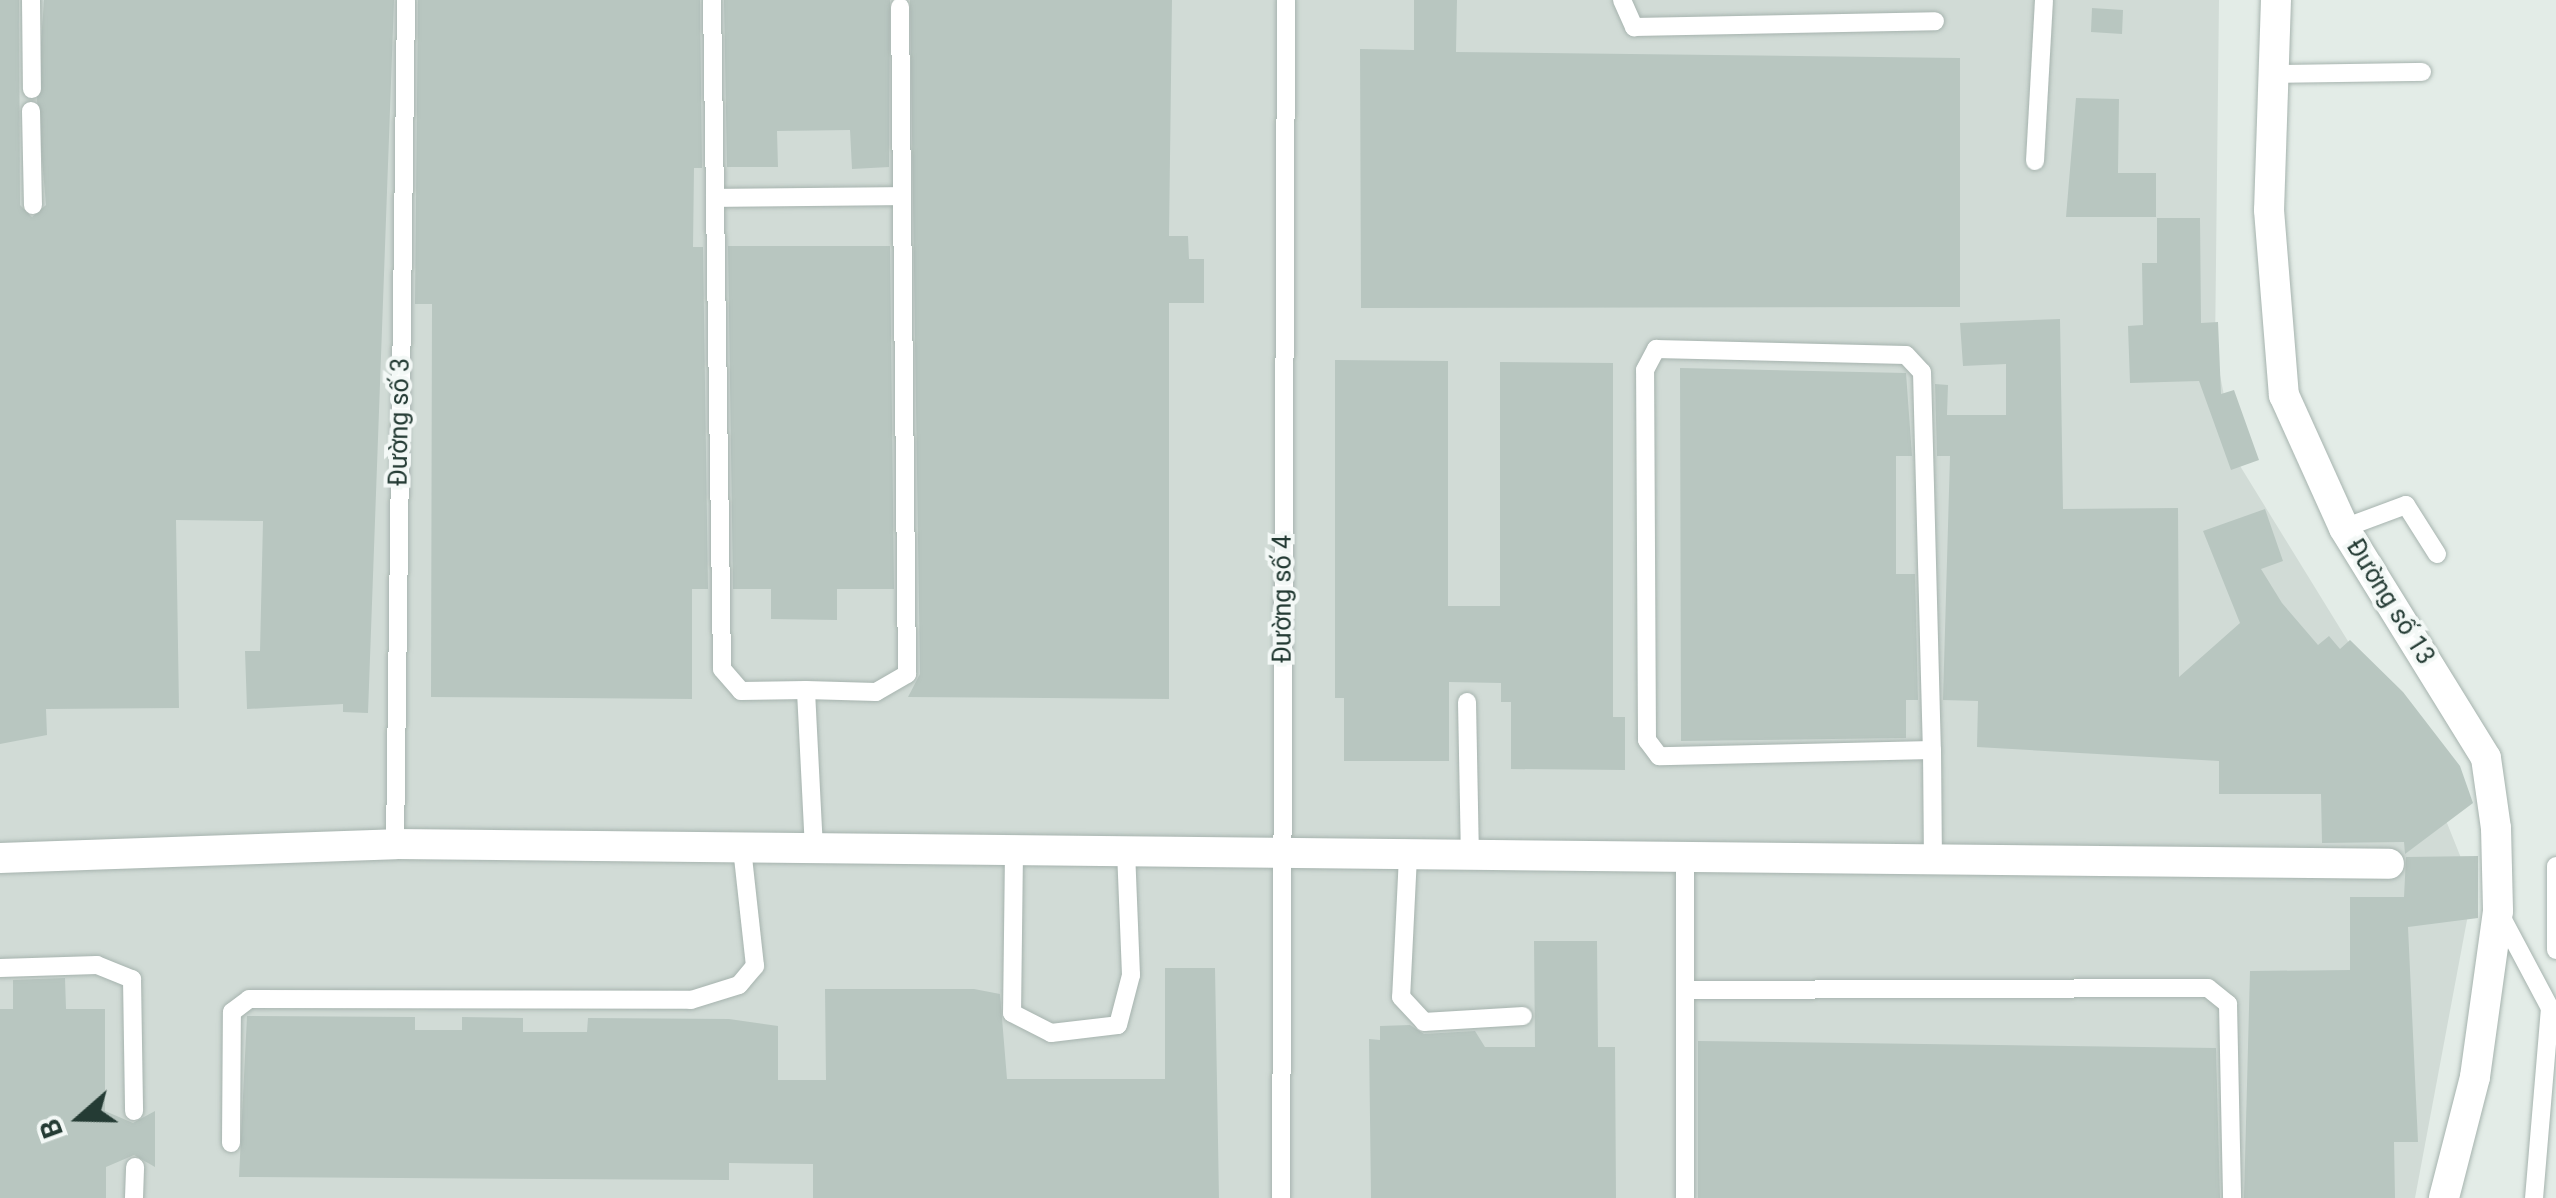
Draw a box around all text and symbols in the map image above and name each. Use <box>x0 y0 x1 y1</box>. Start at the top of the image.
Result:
street label: Đường số 3 <box>384 358 416 486</box>
street label: Đường số 13 <box>2340 534 2440 670</box>
street label: Đường số 4 <box>1268 535 1298 663</box>
north arrow <box>30 1068 130 1168</box>
text: B <box>33 1114 70 1142</box>

